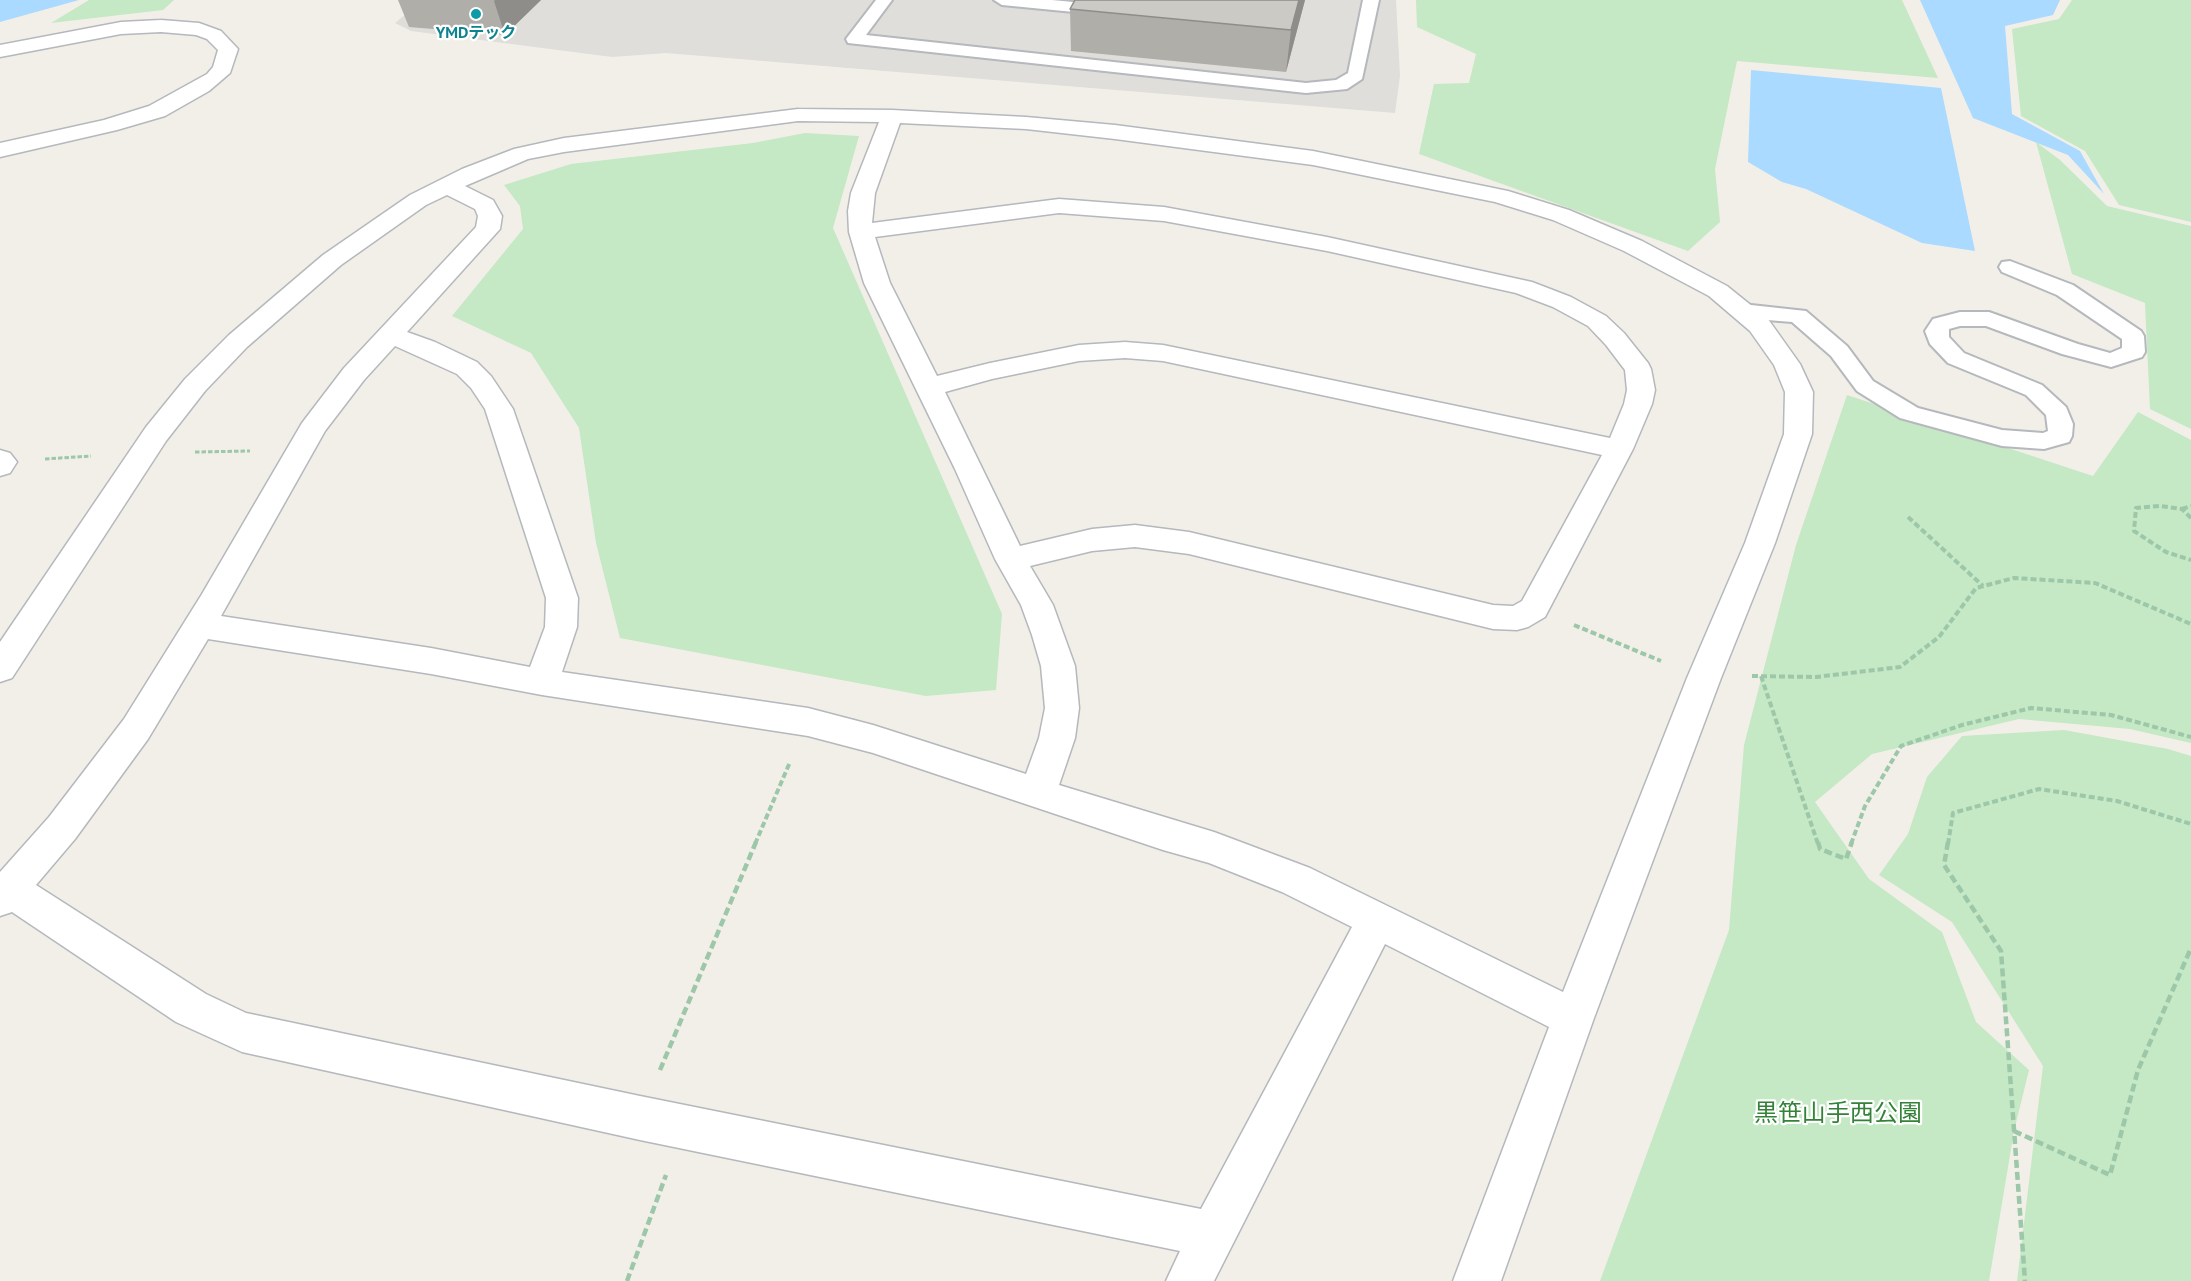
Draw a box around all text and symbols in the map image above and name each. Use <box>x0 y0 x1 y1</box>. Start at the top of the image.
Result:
marker: YMDテック <box>469 7 483 21</box>
place label: YMDテック <box>436 23 516 43</box>
park label: 黒笹山手西公園 <box>1754 1100 1922 1128</box>

